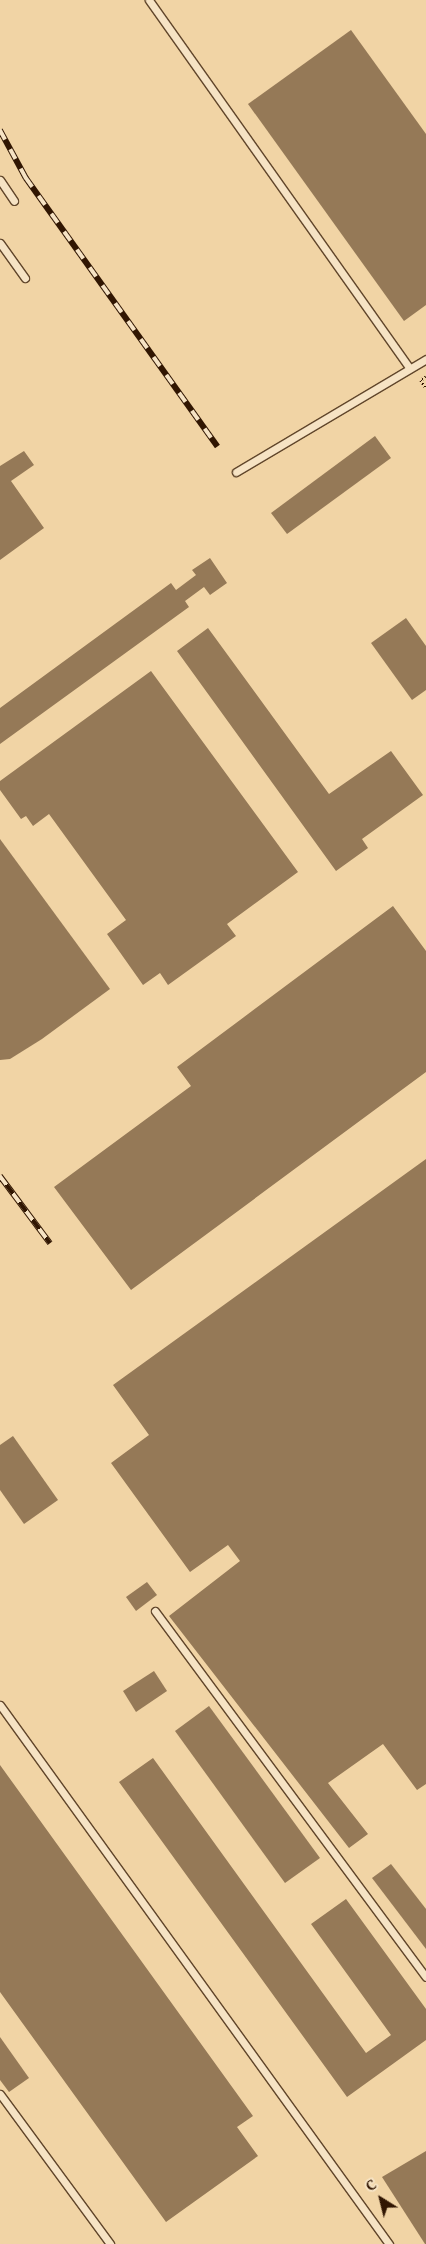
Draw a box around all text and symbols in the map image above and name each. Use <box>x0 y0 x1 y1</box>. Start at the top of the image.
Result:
north arrow <box>356 2174 406 2224</box>
text: С <box>363 2176 381 2197</box>

